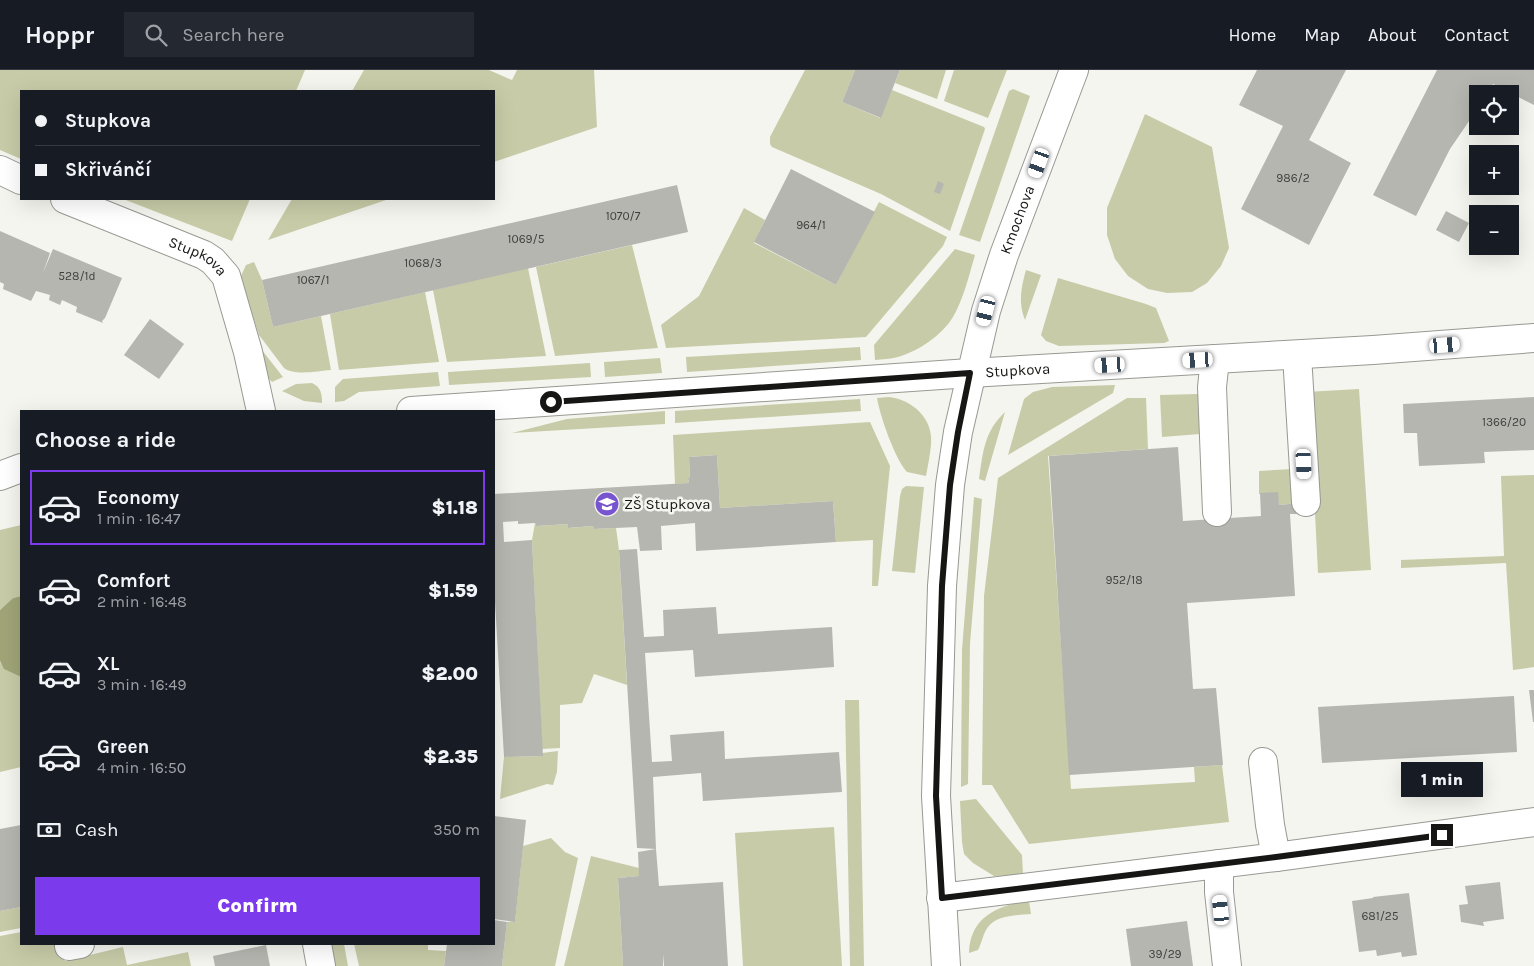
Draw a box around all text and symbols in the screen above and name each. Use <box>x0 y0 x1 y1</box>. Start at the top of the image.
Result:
search box <box>124 12 474 57</box>
text: Hoppr <box>25 21 94 49</box>
icon: search <box>142 21 170 49</box>
text: Search here <box>182 24 284 46</box>
text: Home <box>1228 24 1276 46</box>
text: Map <box>1304 24 1340 46</box>
text: About <box>1368 24 1417 46</box>
text: Contact <box>1445 24 1509 46</box>
map controls <box>1469 85 1519 255</box>
button: locate <box>1469 85 1519 135</box>
text: Stupkova <box>65 110 151 132</box>
button: + <box>1469 145 1519 195</box>
car <box>1026 146 1051 180</box>
text: Skřivánčí <box>65 159 151 181</box>
house number: 986/2 <box>1276 171 1310 185</box>
street label: Kmochova <box>996 183 1039 257</box>
button: − <box>1469 205 1519 255</box>
house number: 1070/7 <box>606 209 641 223</box>
house number: 964/1 <box>796 218 826 232</box>
house number: 1069/5 <box>508 232 545 246</box>
street label: Stupkova <box>166 233 231 280</box>
house number: 1068/3 <box>404 256 442 270</box>
house number: 528/1d <box>58 269 96 283</box>
house number: 1067/1 <box>297 273 329 287</box>
car <box>975 295 996 327</box>
car <box>1429 336 1460 354</box>
car <box>1182 352 1213 368</box>
car <box>1094 357 1125 373</box>
street label: Stupkova <box>985 359 1051 381</box>
route start <box>540 391 562 413</box>
house number: 1366/20 <box>1482 415 1526 429</box>
text: Choose a ride <box>35 427 176 453</box>
car <box>1295 449 1312 479</box>
icon: car <box>37 485 82 530</box>
text: Economy <box>97 487 179 509</box>
school or university icon: ZŠ Stupkova <box>594 491 620 517</box>
place label: ZŠ Stupkova <box>624 495 711 513</box>
text: $1.18 <box>431 497 478 519</box>
text: 1 min · 16:47 <box>97 509 181 528</box>
icon: car <box>37 568 82 613</box>
text: Comfort <box>97 570 171 592</box>
house number: 952/18 <box>1105 573 1143 587</box>
text: $1.59 <box>428 580 478 602</box>
text: 2 min · 16:48 <box>97 592 187 611</box>
icon: car <box>37 651 82 696</box>
text: XL <box>97 653 119 675</box>
text: $2.00 <box>421 663 478 685</box>
text: 3 min · 16:49 <box>97 675 186 694</box>
icon: car <box>37 734 82 779</box>
text: Green <box>97 736 149 758</box>
text: $2.35 <box>423 746 478 768</box>
text: 4 min · 16:50 <box>97 758 186 777</box>
callout: 1 min <box>1401 762 1483 798</box>
text: 1 min <box>1421 770 1463 789</box>
icon: cash <box>35 816 63 844</box>
text: Cash <box>75 819 119 841</box>
text: 350 m <box>433 820 480 839</box>
route end <box>1431 824 1453 846</box>
button: Confirm <box>35 877 480 935</box>
car <box>1211 894 1230 926</box>
house number: 681/25 <box>1361 909 1399 923</box>
house number: 39/29 <box>1148 947 1182 961</box>

